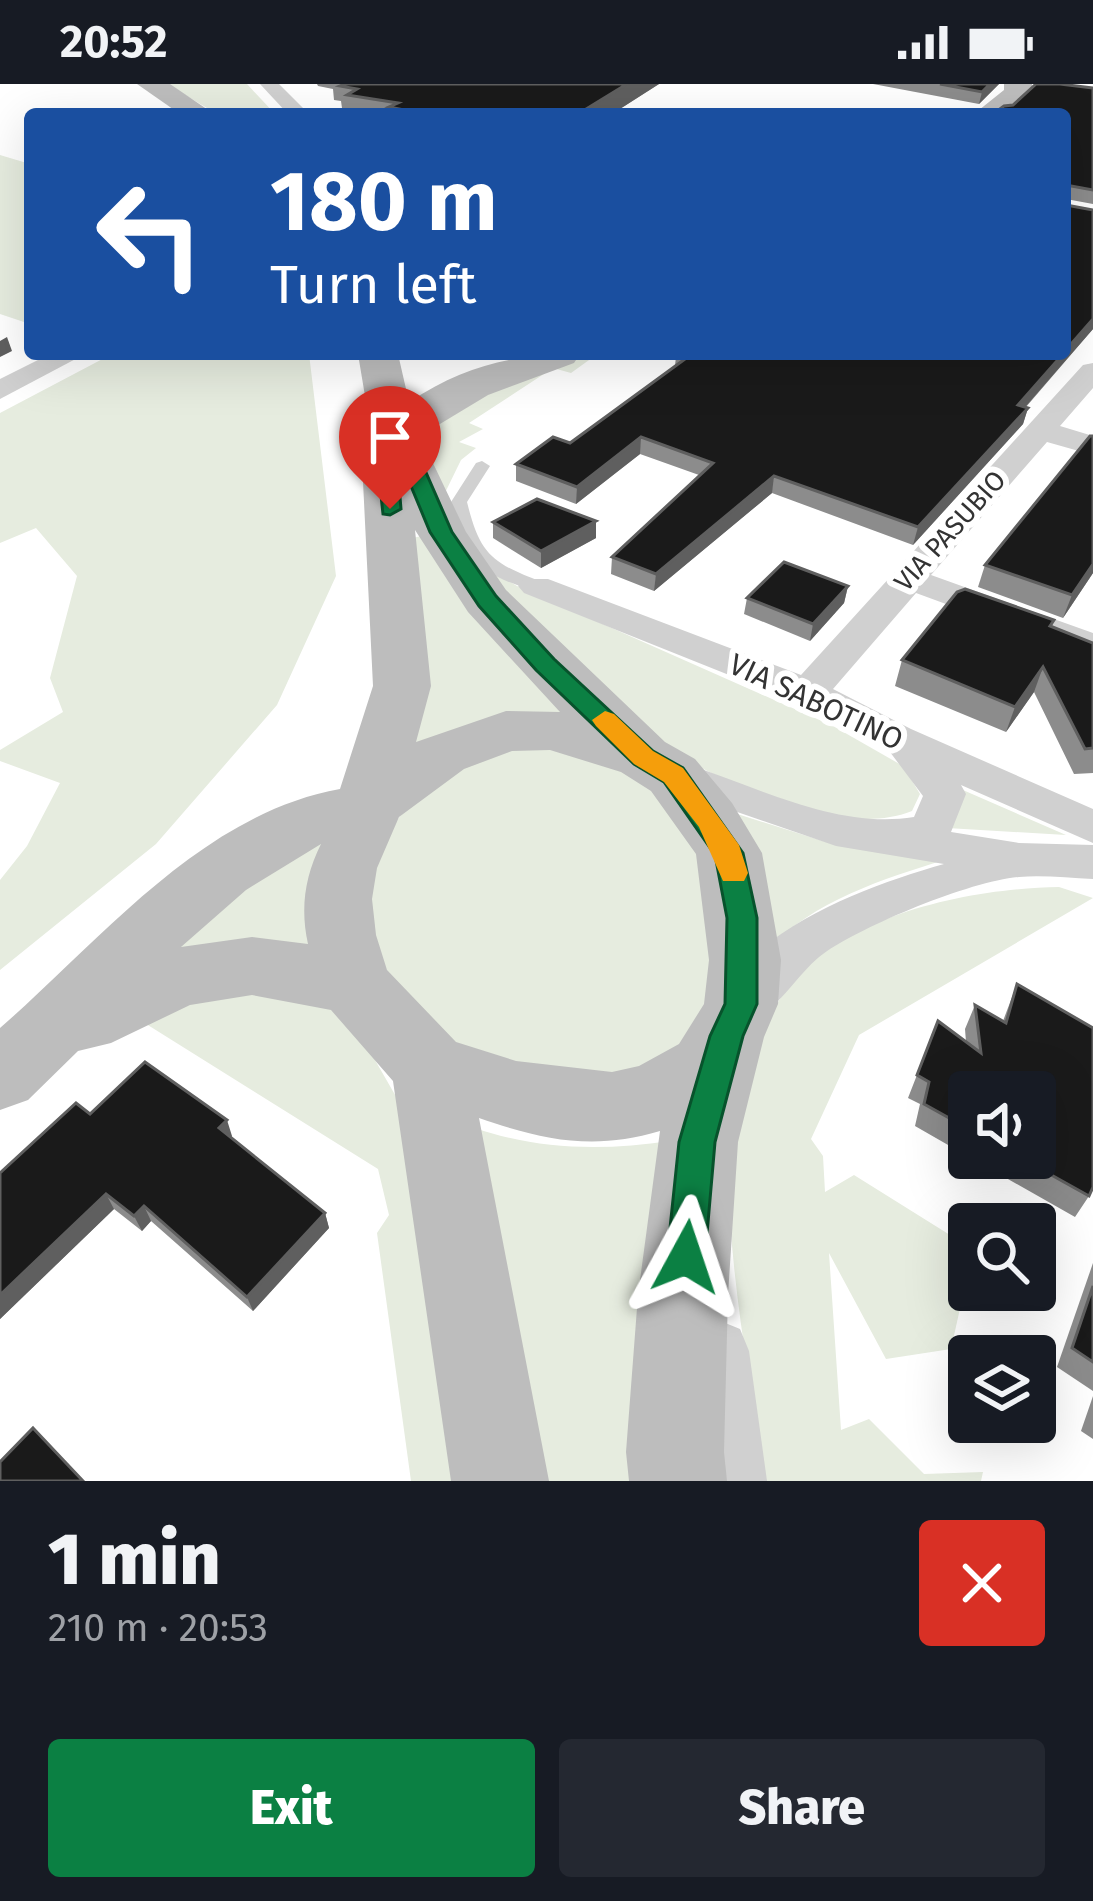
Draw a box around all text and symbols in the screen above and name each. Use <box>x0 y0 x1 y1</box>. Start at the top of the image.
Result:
text: 20:52 <box>60 15 168 69</box>
text: 180 m <box>270 151 498 252</box>
icon: left <box>72 156 228 312</box>
text: Turn left <box>270 253 477 317</box>
pin <box>339 386 441 509</box>
icon: arrive <box>357 404 423 470</box>
street label: VIA PASUBIO <box>888 464 1012 598</box>
street label: VIA SABOTINO <box>723 646 909 758</box>
map controls <box>948 1071 1056 1443</box>
button: sound <box>948 1071 1056 1179</box>
position arrow <box>623 1194 749 1320</box>
button: search <box>948 1203 1056 1311</box>
button: layers <box>948 1335 1056 1443</box>
text: 1 min <box>48 1517 221 1603</box>
button: close <box>919 1520 1045 1646</box>
text: 210 m · 20:53 <box>48 1605 268 1651</box>
button: Exit <box>48 1739 535 1877</box>
button: Share <box>559 1739 1045 1877</box>

